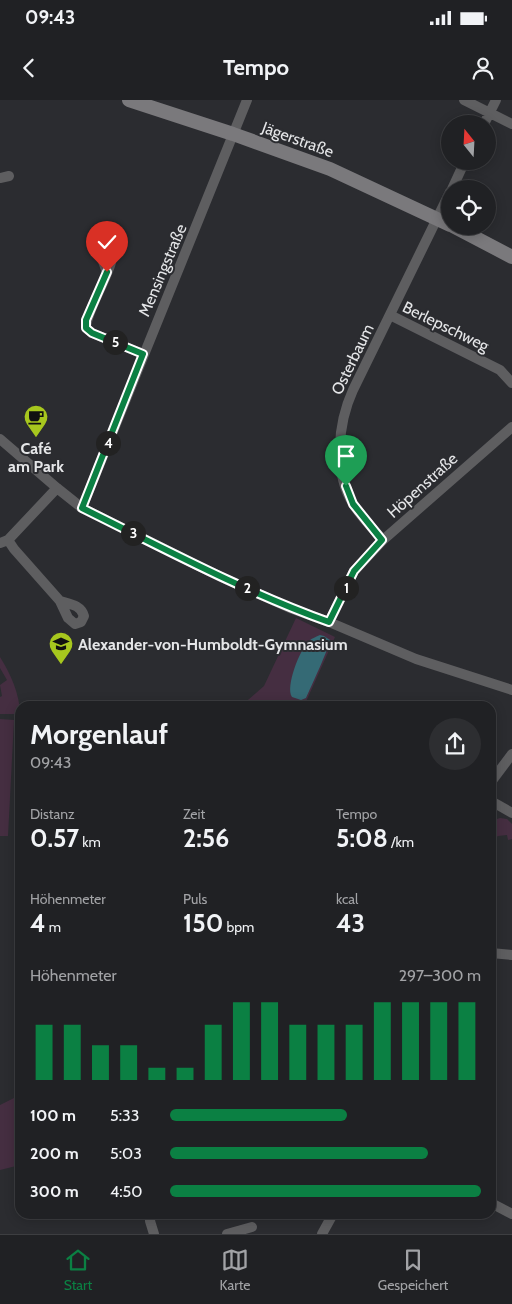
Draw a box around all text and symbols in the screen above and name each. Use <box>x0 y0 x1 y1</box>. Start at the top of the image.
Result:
text: 09:43 <box>25 6 75 29</box>
icon: back <box>15 54 43 82</box>
text: Tempo <box>223 54 289 81</box>
icon: person <box>469 54 497 82</box>
north arrow <box>441 115 496 170</box>
map controls <box>441 115 496 235</box>
street label: Jägerstraße <box>258 117 336 161</box>
button: locate <box>441 180 496 235</box>
pin <box>86 221 128 272</box>
street label: Mensingstraße <box>134 221 191 319</box>
icon: check <box>93 228 121 256</box>
street label: Berlepschweg <box>399 297 493 356</box>
street label: Osterbaum <box>327 321 378 398</box>
pin: 5 <box>102 330 128 354</box>
text: 5 <box>112 333 119 351</box>
cafe icon: Café am Park <box>23 404 49 438</box>
pin: 4 <box>96 430 120 456</box>
text: 4 <box>104 434 113 452</box>
pin <box>325 435 367 486</box>
place label: Café am Park <box>8 439 64 476</box>
icon: arrive <box>332 442 360 470</box>
street label: Höpenstraße <box>383 449 461 522</box>
pin: 3 <box>120 520 146 546</box>
text: 3 <box>130 524 137 542</box>
pin: 2 <box>234 576 260 600</box>
pin: 1 <box>334 576 358 600</box>
text: 2 <box>244 579 251 597</box>
text: 1 <box>344 579 349 597</box>
school or university icon: Alexander-von-Humboldt-Gymnasium <box>48 631 74 665</box>
place label: Alexander-von-Humboldt-Gymnasium <box>78 635 348 654</box>
text: Morgenlauf <box>30 717 168 751</box>
button: share <box>429 718 481 770</box>
text: 09:43 <box>30 753 72 772</box>
text: Distanz <box>30 805 75 823</box>
text: Zeit <box>183 805 205 823</box>
text: Tempo <box>336 805 377 823</box>
text: 0.57 <box>30 823 79 853</box>
text: 2:56 <box>183 823 229 853</box>
text: 5:08 <box>336 823 388 853</box>
text: km <box>79 833 101 851</box>
text: /km <box>388 833 414 851</box>
text: Höhenmeter <box>30 890 106 908</box>
text: Puls <box>183 890 207 908</box>
text: kcal <box>336 890 358 908</box>
text: 4 <box>30 908 46 938</box>
text: 150 <box>183 908 223 938</box>
text: 43 <box>336 908 365 938</box>
text: m <box>46 918 61 936</box>
text: bpm <box>223 918 254 936</box>
text: Höhenmeter <box>30 966 116 985</box>
text: 297–300 m <box>399 966 481 985</box>
text: 100 m <box>30 1106 76 1125</box>
text: 5:33 <box>110 1106 139 1125</box>
text: 200 m <box>30 1144 79 1163</box>
text: 5:03 <box>110 1144 142 1163</box>
text: 300 m <box>30 1182 79 1201</box>
text: 4:50 <box>110 1182 142 1201</box>
tab: Start <box>64 1246 92 1294</box>
tab: Karte <box>220 1246 250 1294</box>
tab: Gespeichert <box>378 1246 448 1294</box>

